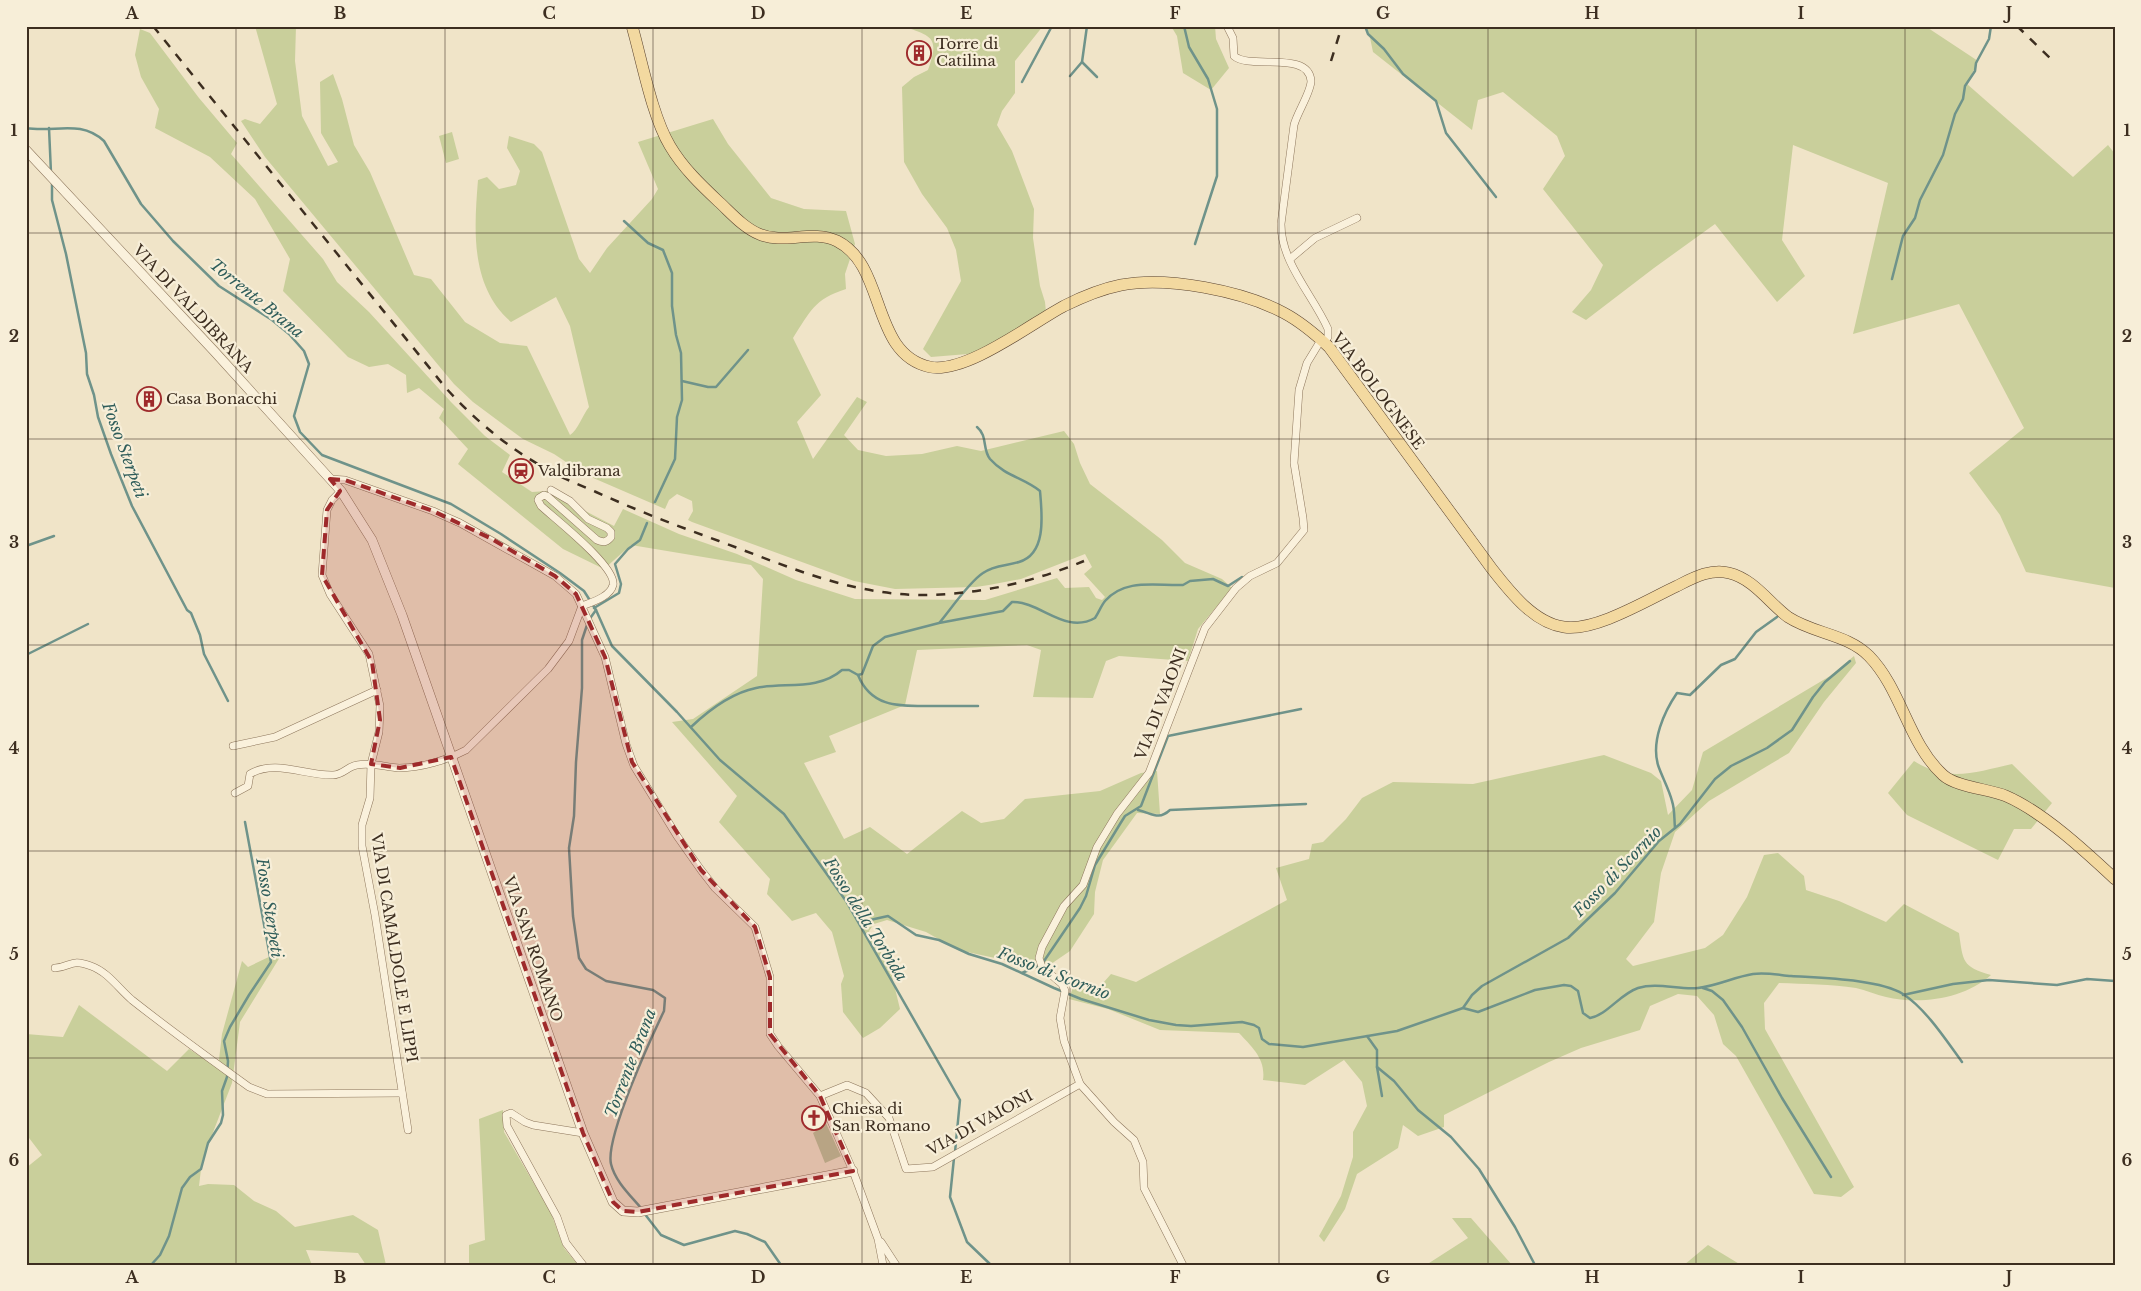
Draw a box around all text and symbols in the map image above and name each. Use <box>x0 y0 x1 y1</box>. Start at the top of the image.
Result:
text: A <box>125 3 140 23</box>
text: B <box>334 3 347 23</box>
text: C <box>542 3 556 23</box>
text: D <box>751 3 765 23</box>
text: E <box>960 3 972 23</box>
text: F <box>1169 3 1181 23</box>
text: G <box>1376 3 1390 23</box>
text: H <box>1584 3 1600 23</box>
text: I <box>1798 3 1805 23</box>
text: J <box>2003 3 2012 23</box>
place label: Torre di Catilina <box>936 34 998 70</box>
building icon: Torre di Catilina <box>906 40 932 66</box>
text: 1 <box>11 120 18 140</box>
text: 1 <box>2124 120 2131 140</box>
street label: VIA DI VALDIBRANA <box>128 240 258 377</box>
water label: Torrente Brana <box>206 254 308 342</box>
text: 2 <box>9 326 19 346</box>
text: 2 <box>2122 326 2132 346</box>
street label: VIA BOLOGNESE <box>1328 328 1429 453</box>
building icon: Casa Bonacchi <box>136 386 162 412</box>
place label: Casa Bonacchi <box>166 389 277 408</box>
water label: Fosso Sterpeti <box>98 398 152 501</box>
station icon: Valdibrana <box>508 458 534 484</box>
place label: Valdibrana <box>537 461 621 480</box>
text: 3 <box>9 532 19 552</box>
text: 3 <box>2122 532 2132 552</box>
street label: VIA DI VAIONI <box>1130 645 1191 763</box>
text: 4 <box>9 738 19 758</box>
text: 4 <box>2122 738 2132 758</box>
water label: Fosso di Scornio <box>1568 821 1665 921</box>
street label: VIA DI CAMALDOLE E LIPPI <box>367 831 422 1064</box>
water label: Fosso della Torbida <box>819 853 912 985</box>
water label: Fosso Sterpeti <box>252 856 288 960</box>
street label: VIA SAN ROMANO <box>499 872 567 1024</box>
water label: Fosso di Scornio <box>994 942 1113 1004</box>
text: 5 <box>9 944 19 964</box>
text: 5 <box>2122 944 2132 964</box>
water label: Torrente Brana <box>600 1006 660 1120</box>
street label: VIA DI VAIONI <box>923 1086 1036 1160</box>
place label: Chiesa di San Romano <box>832 1099 931 1135</box>
church icon: Chiesa di San Romano <box>801 1105 827 1131</box>
text: 6 <box>9 1150 20 1170</box>
text: 6 <box>2122 1150 2133 1170</box>
text: A <box>125 1267 140 1287</box>
text: B <box>334 1267 347 1287</box>
text: C <box>542 1267 556 1287</box>
text: D <box>751 1267 765 1287</box>
text: E <box>960 1267 972 1287</box>
text: F <box>1169 1267 1181 1287</box>
text: G <box>1376 1267 1390 1287</box>
text: H <box>1584 1267 1600 1287</box>
text: I <box>1798 1267 1805 1287</box>
text: J <box>2003 1267 2012 1287</box>

